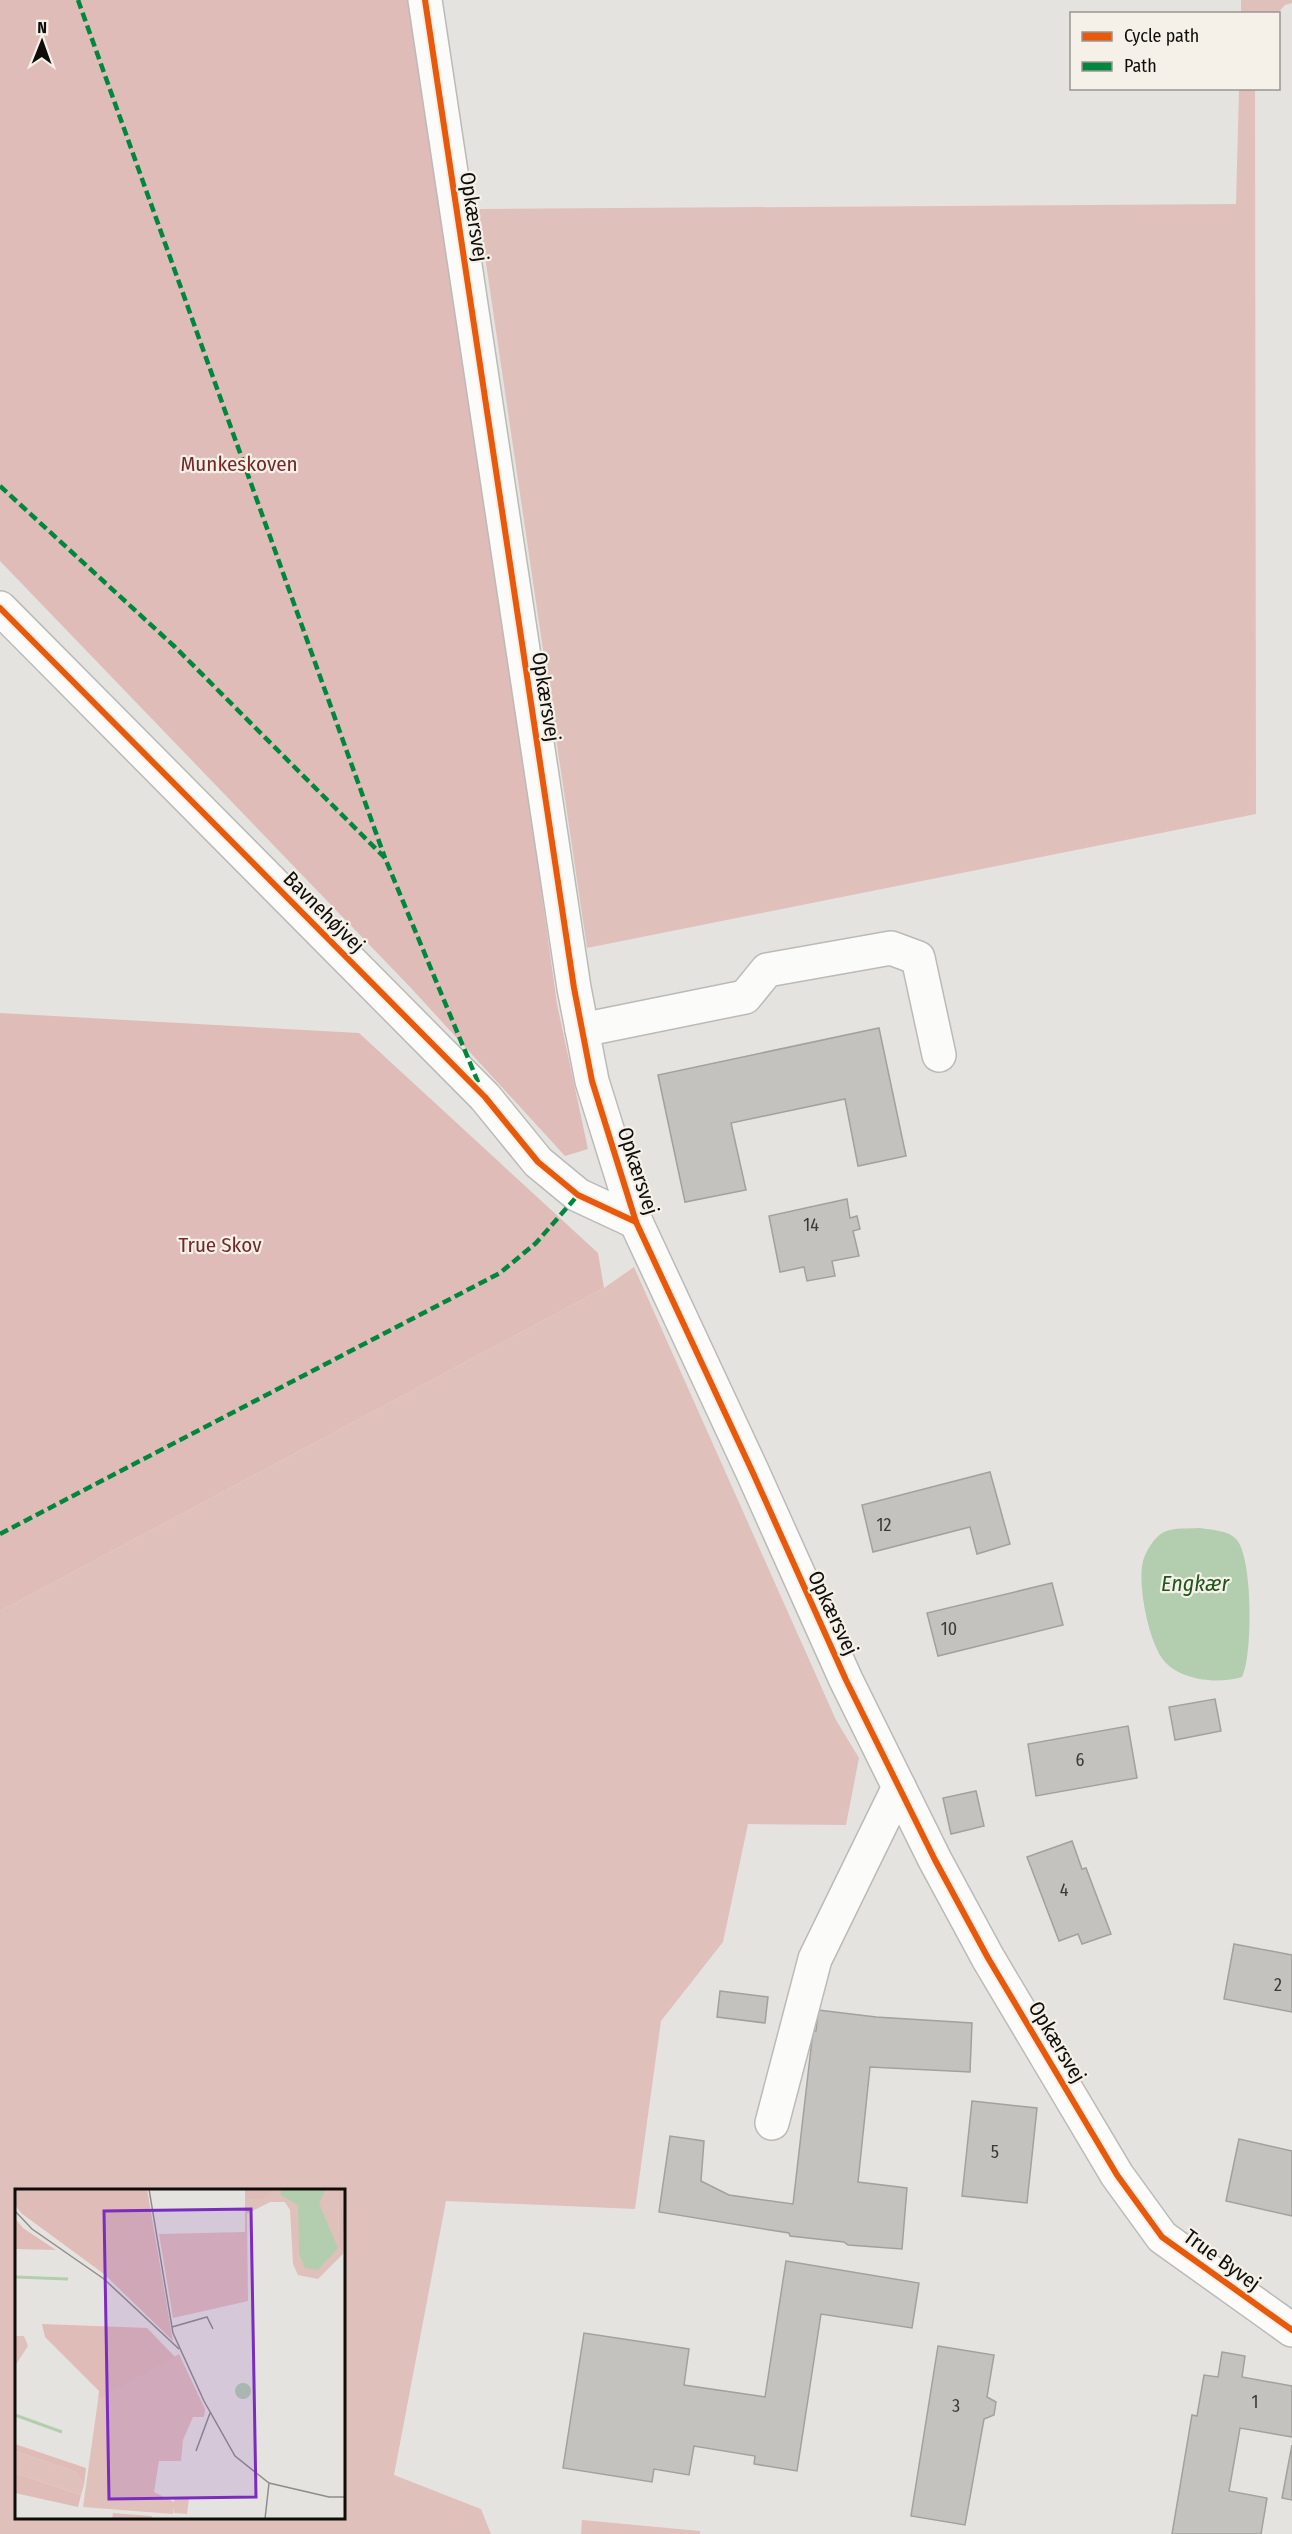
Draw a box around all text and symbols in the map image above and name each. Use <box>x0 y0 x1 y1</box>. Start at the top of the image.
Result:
north arrow <box>12 12 72 72</box>
legend <box>1070 12 1280 90</box>
text: N <box>37 18 47 37</box>
text: Cycle path <box>1124 25 1199 47</box>
text: Path <box>1124 55 1157 77</box>
street label: Opkærsvej <box>454 170 494 264</box>
park label: Munkeskoven <box>180 451 298 477</box>
street label: Opkærsvej <box>526 650 566 744</box>
street label: Bavnehøjvej <box>278 866 370 958</box>
street label: Opkærsvej <box>612 1124 664 1218</box>
house number: 14 <box>803 1214 819 1236</box>
park label: True Skov <box>178 1232 262 1258</box>
house number: 12 <box>877 1514 892 1536</box>
street label: Opkærsvej <box>802 1566 864 1660</box>
water label: Engkær <box>1161 1570 1230 1597</box>
house number: 10 <box>941 1618 957 1640</box>
house number: 6 <box>1076 1749 1085 1771</box>
house number: 4 <box>1060 1879 1069 1901</box>
house number: 2 <box>1274 1974 1282 1996</box>
street label: Opkærsvej <box>1023 1996 1091 2088</box>
house number: 5 <box>991 2141 999 2163</box>
inset map <box>15 2189 345 2519</box>
street label: True Byvej <box>1179 2223 1265 2297</box>
house number: 1 <box>1251 2391 1259 2413</box>
house number: 3 <box>952 2395 960 2417</box>

